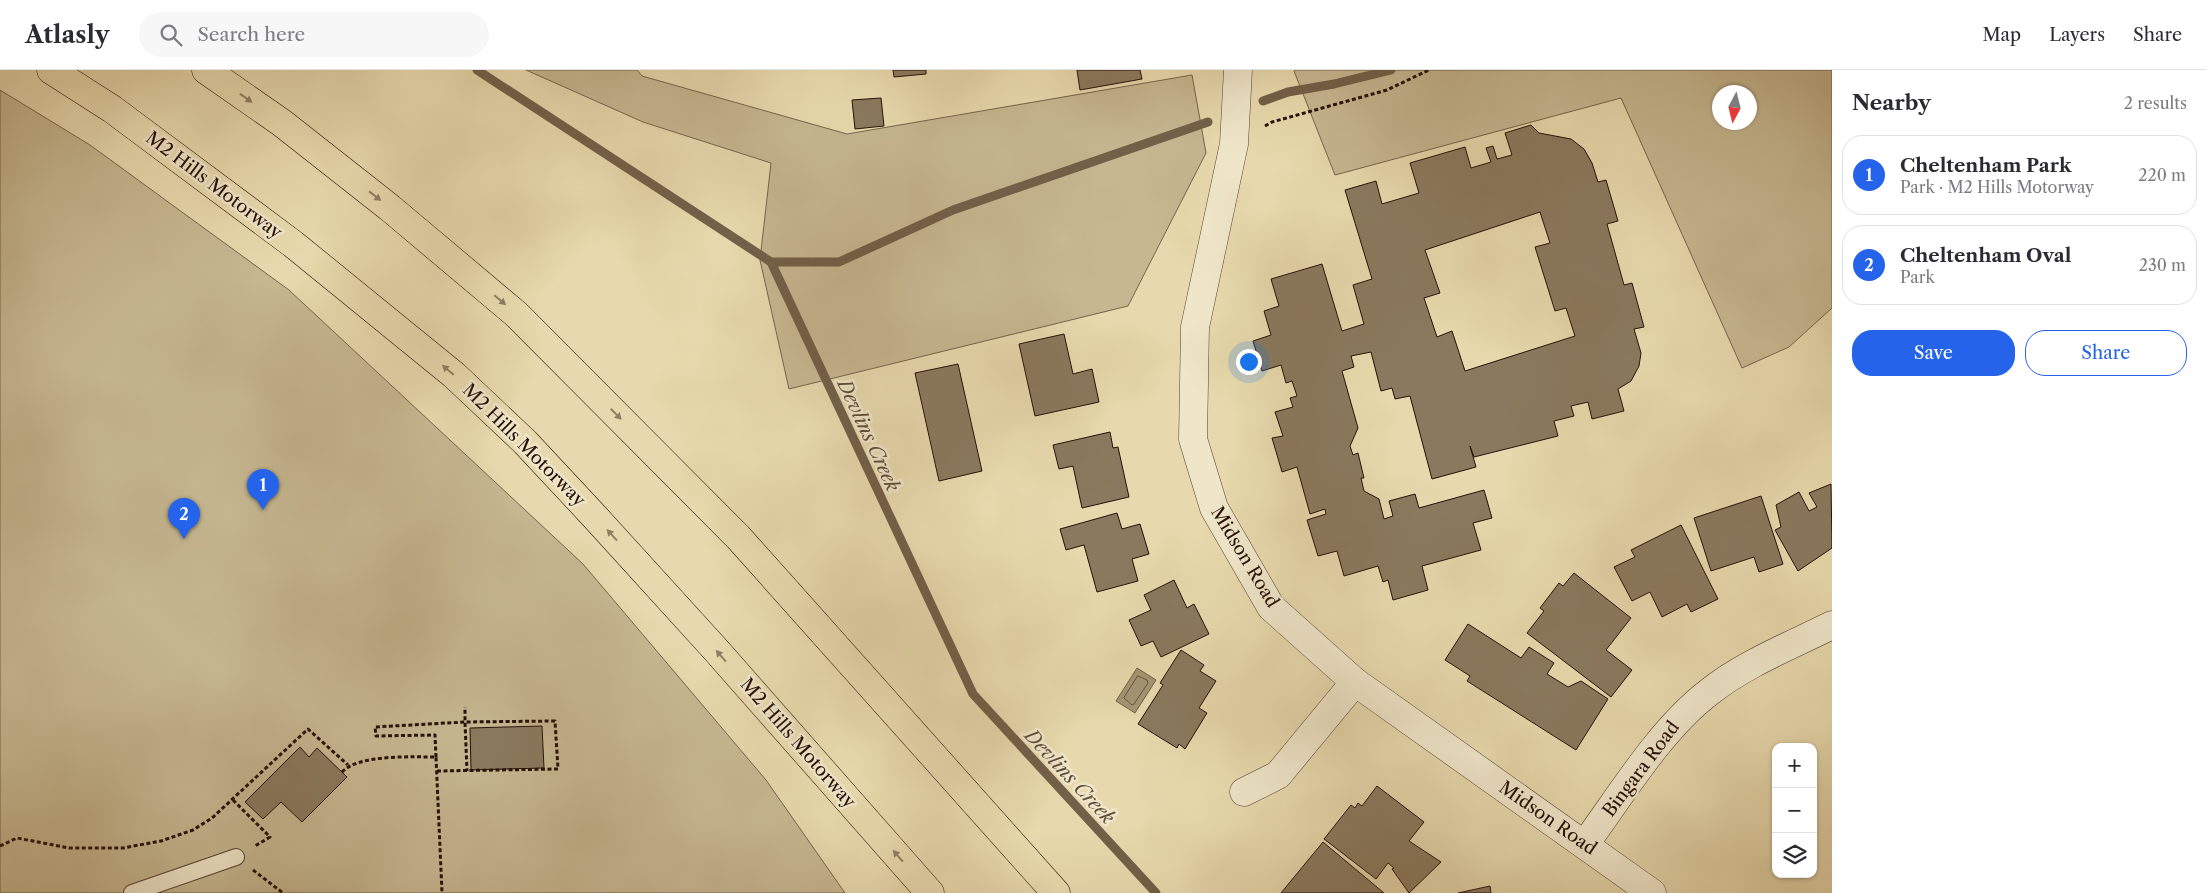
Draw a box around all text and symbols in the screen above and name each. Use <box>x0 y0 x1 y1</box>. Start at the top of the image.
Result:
search box <box>139 12 489 57</box>
text: Atlasly <box>25 20 109 49</box>
icon: search <box>157 21 185 49</box>
text: Search here <box>197 23 305 46</box>
text: Map <box>1983 24 2021 46</box>
text: Layers <box>2049 24 2105 46</box>
text: Share <box>2133 24 2182 46</box>
north arrow <box>1712 85 1757 130</box>
text: Nearby <box>1852 90 1931 115</box>
one-way arrow <box>239 93 252 103</box>
text: 2 results <box>2124 93 2187 113</box>
street label: M2 Hills Motorway <box>142 127 287 244</box>
text: Cheltenham Park <box>1900 154 2072 177</box>
text: 1 <box>1865 165 1873 185</box>
text: 220 m <box>2138 165 2186 185</box>
text: Park · M2 Hills Motorway <box>1900 177 2094 197</box>
one-way arrow <box>368 191 382 201</box>
text: Cheltenham Oval <box>1900 244 2071 267</box>
text: 2 <box>1864 255 1874 275</box>
text: 230 m <box>2139 255 2186 275</box>
text: Park <box>1900 267 1935 287</box>
one-way arrow <box>493 295 506 306</box>
button: Save <box>1852 330 2015 376</box>
button: Share <box>2025 330 2187 376</box>
your location <box>1236 349 1262 375</box>
one-way arrow <box>442 365 455 376</box>
water label: Devlins Creek <box>832 374 905 495</box>
street label: M2 Hills Motorway <box>458 379 591 512</box>
one-way arrow <box>609 408 621 420</box>
pin: 1 <box>247 469 279 510</box>
pin: 2 <box>168 498 200 539</box>
street label: Midson Road <box>1206 502 1284 612</box>
one-way arrow <box>606 530 618 542</box>
one-way arrow <box>715 650 727 662</box>
street label: M2 Hills Motorway <box>736 674 861 813</box>
street label: Bingara Road <box>1598 717 1684 821</box>
water label: Devlins Creek <box>1019 723 1119 829</box>
map controls <box>1772 743 1817 878</box>
button: + <box>1772 743 1817 788</box>
street label: Midson Road <box>1495 776 1601 860</box>
button: − <box>1772 788 1817 833</box>
button: layers <box>1772 833 1817 878</box>
one-way arrow <box>892 850 903 863</box>

